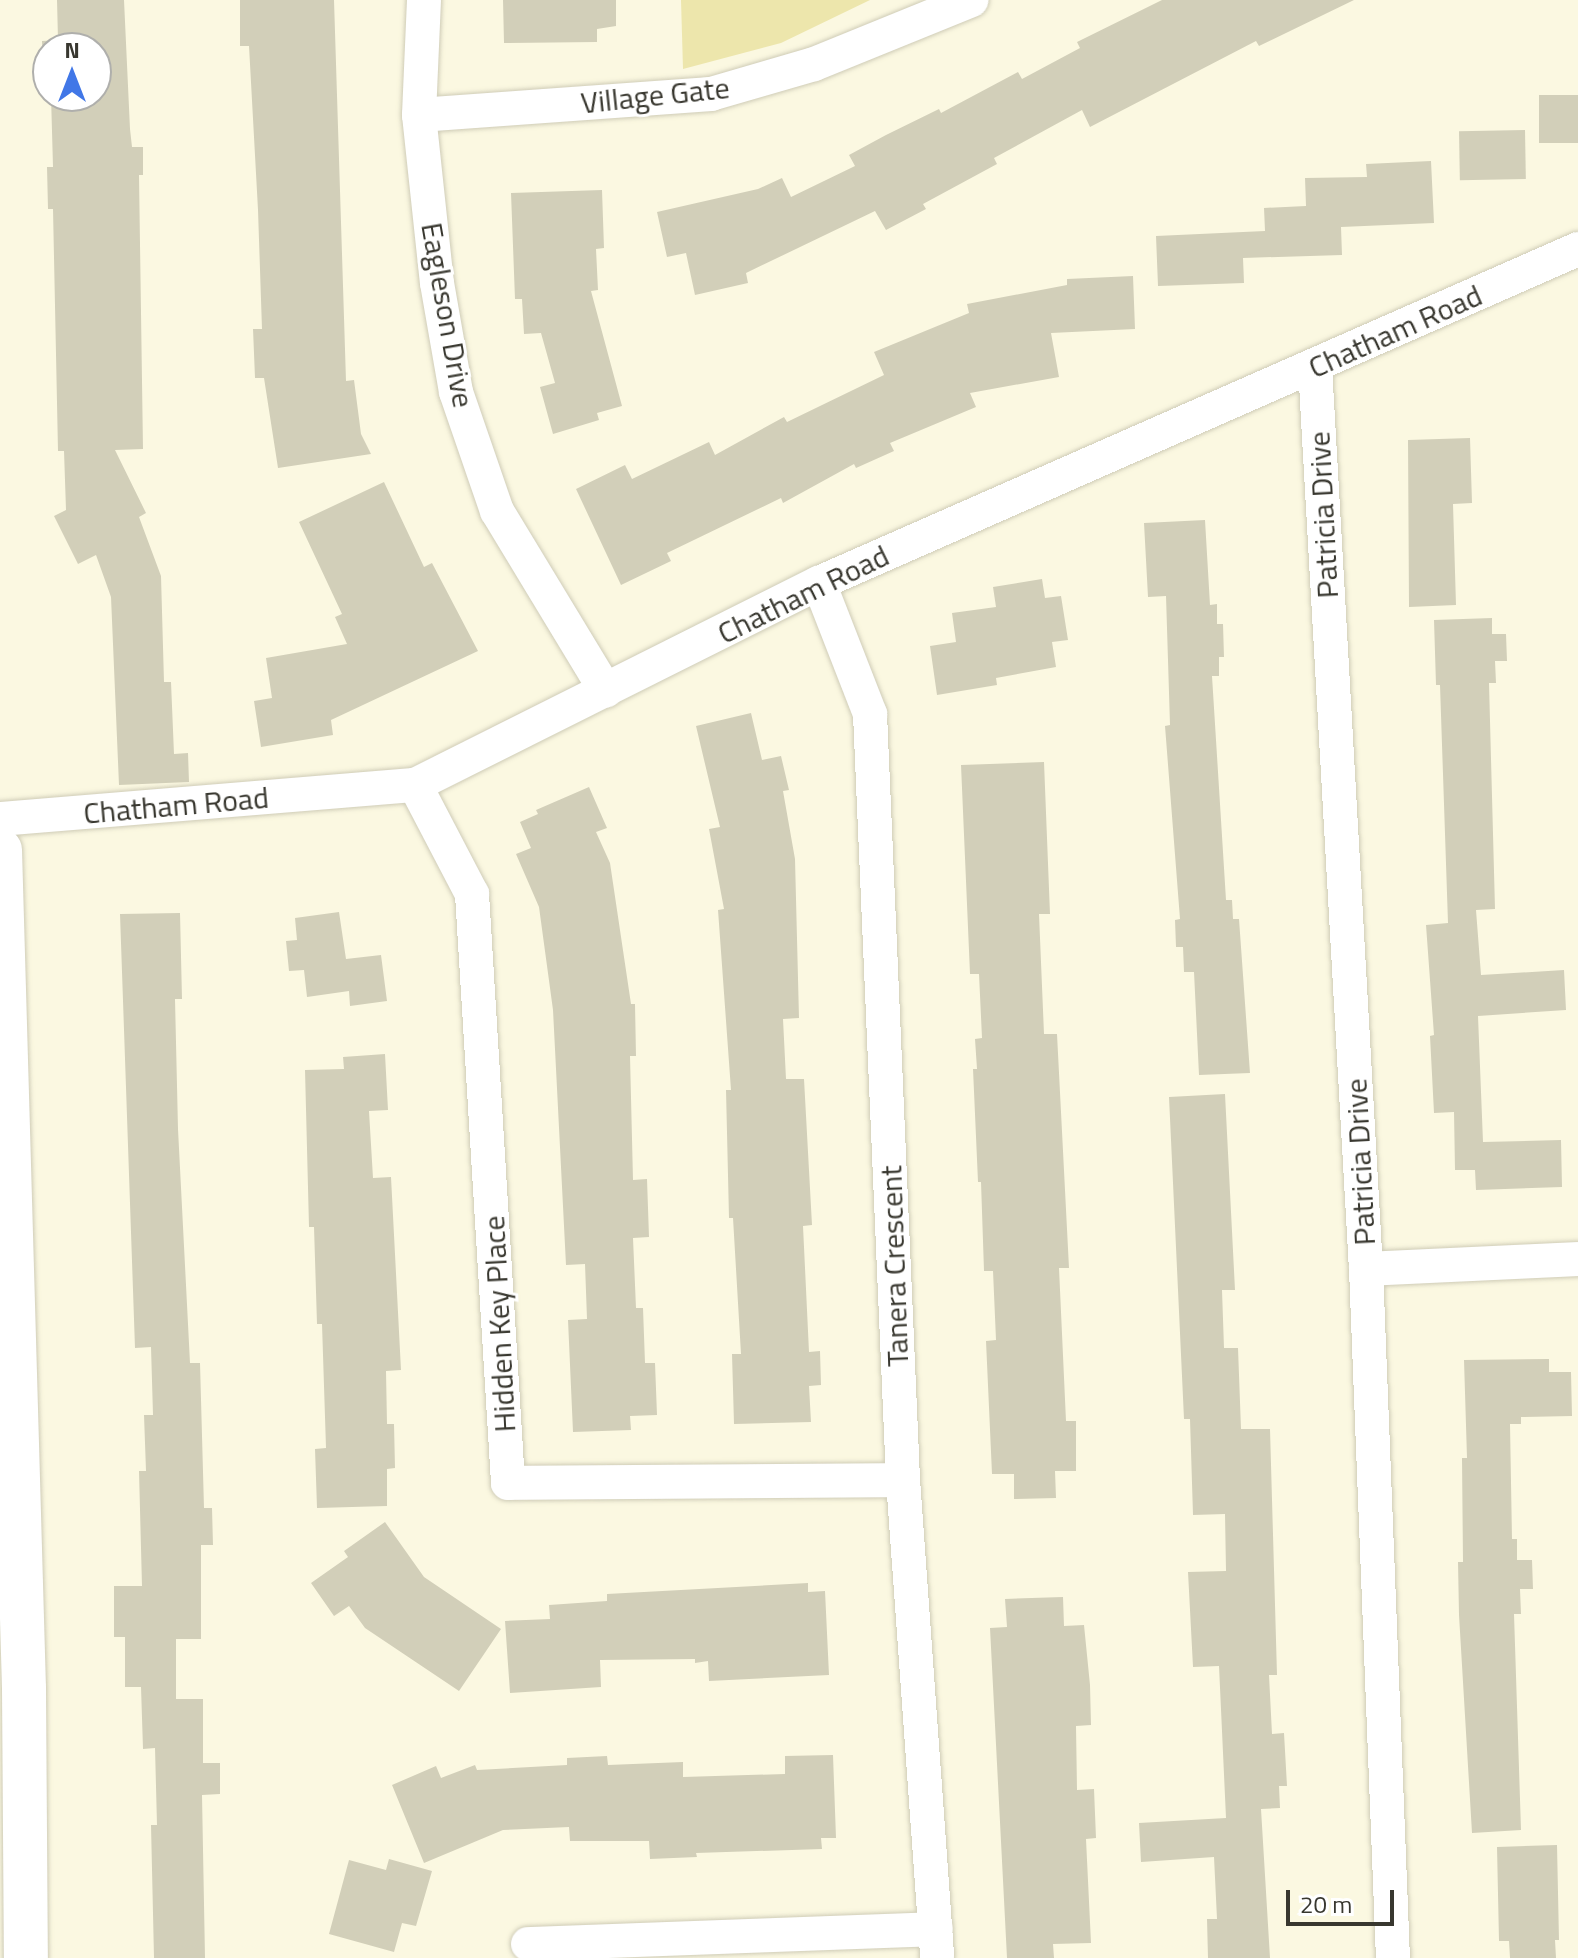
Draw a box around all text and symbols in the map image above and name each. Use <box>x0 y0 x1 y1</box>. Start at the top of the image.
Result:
north arrow <box>32 32 112 112</box>
text: N <box>64 33 80 67</box>
street label: Village Gate <box>579 69 731 121</box>
street label: Eagleson Drive <box>414 220 482 410</box>
street label: Chatham Road <box>1303 277 1487 385</box>
street label: Patricia Drive <box>1301 431 1345 599</box>
street label: Chatham Road <box>712 537 894 651</box>
street label: Chatham Road <box>82 779 270 831</box>
street label: Patricia Drive <box>1338 1078 1382 1246</box>
street label: Tanera Crescent <box>872 1165 916 1367</box>
street label: Hidden Key Place <box>475 1215 523 1433</box>
scale bar <box>1290 1874 1398 1924</box>
text: 20 m <box>1300 1886 1352 1922</box>

